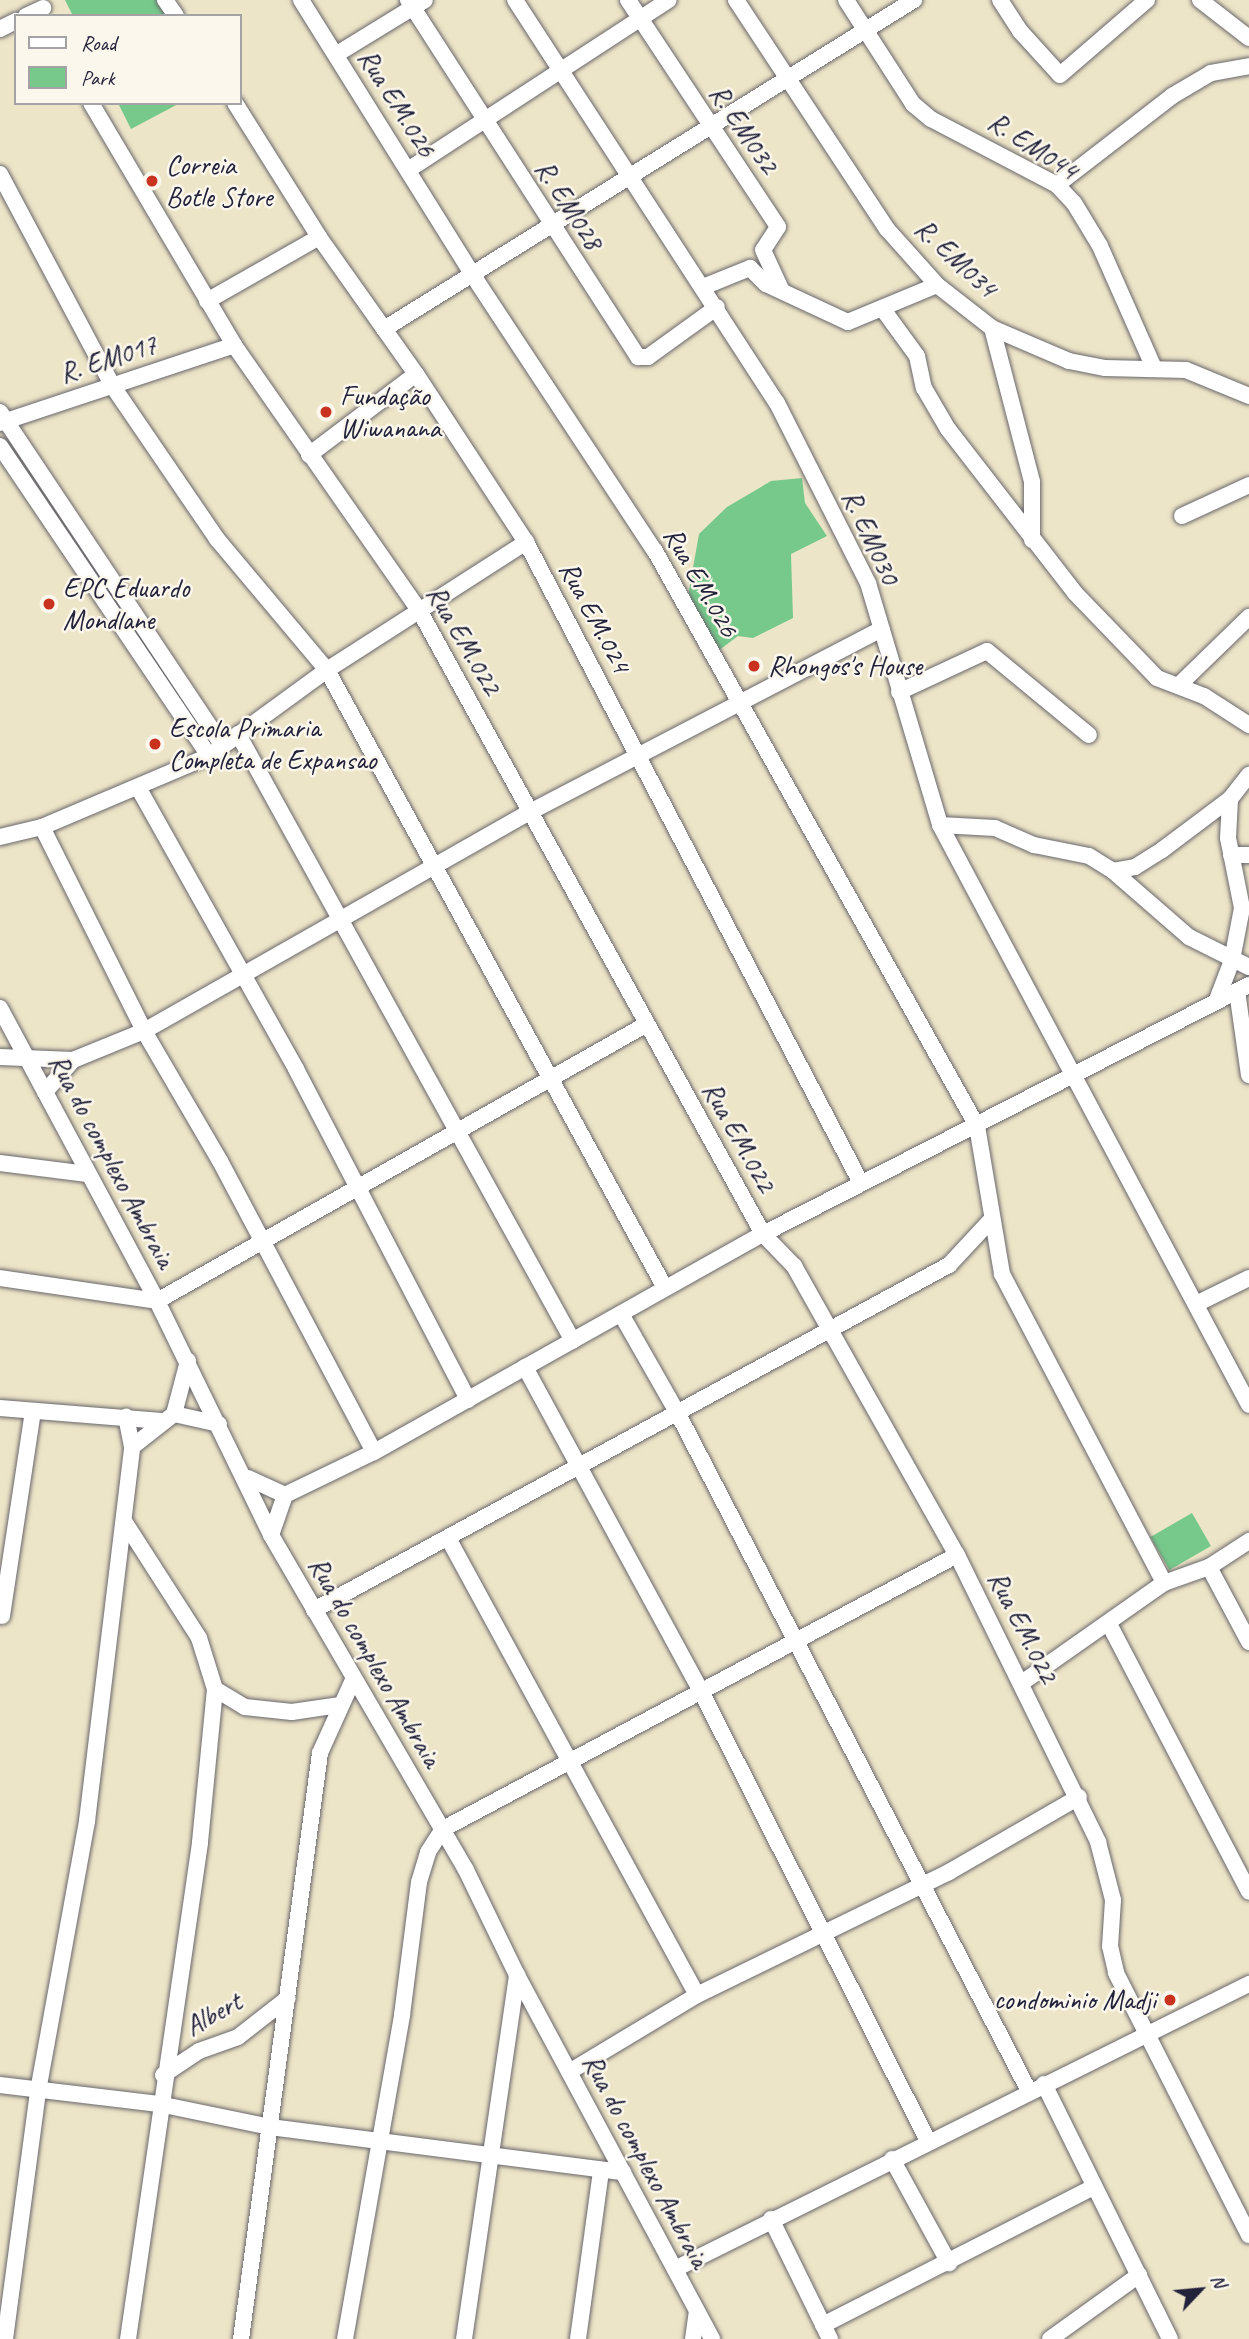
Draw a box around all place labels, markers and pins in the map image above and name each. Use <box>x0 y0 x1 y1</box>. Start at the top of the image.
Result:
place label: Correia Botle Store <box>166 148 273 214</box>
marker: Correia Botle Store <box>144 173 160 189</box>
place label: Fundação Wiwanana <box>340 379 441 445</box>
marker: Fundação Wiwanana <box>318 404 334 420</box>
place label: EPC Eduardo Mondlane <box>63 571 189 637</box>
marker: EPC Eduardo Mondlane <box>41 596 57 612</box>
place label: Rhongos's House <box>768 649 922 683</box>
marker: Rhongos's House <box>746 658 762 674</box>
place label: Escola Primaria Completa de Expansao <box>169 711 377 777</box>
marker: Escola Primaria Completa de Expansao <box>147 736 163 752</box>
place label: condominio Madji <box>993 1983 1156 2017</box>
marker: condominio Madji <box>1162 1992 1178 2008</box>

